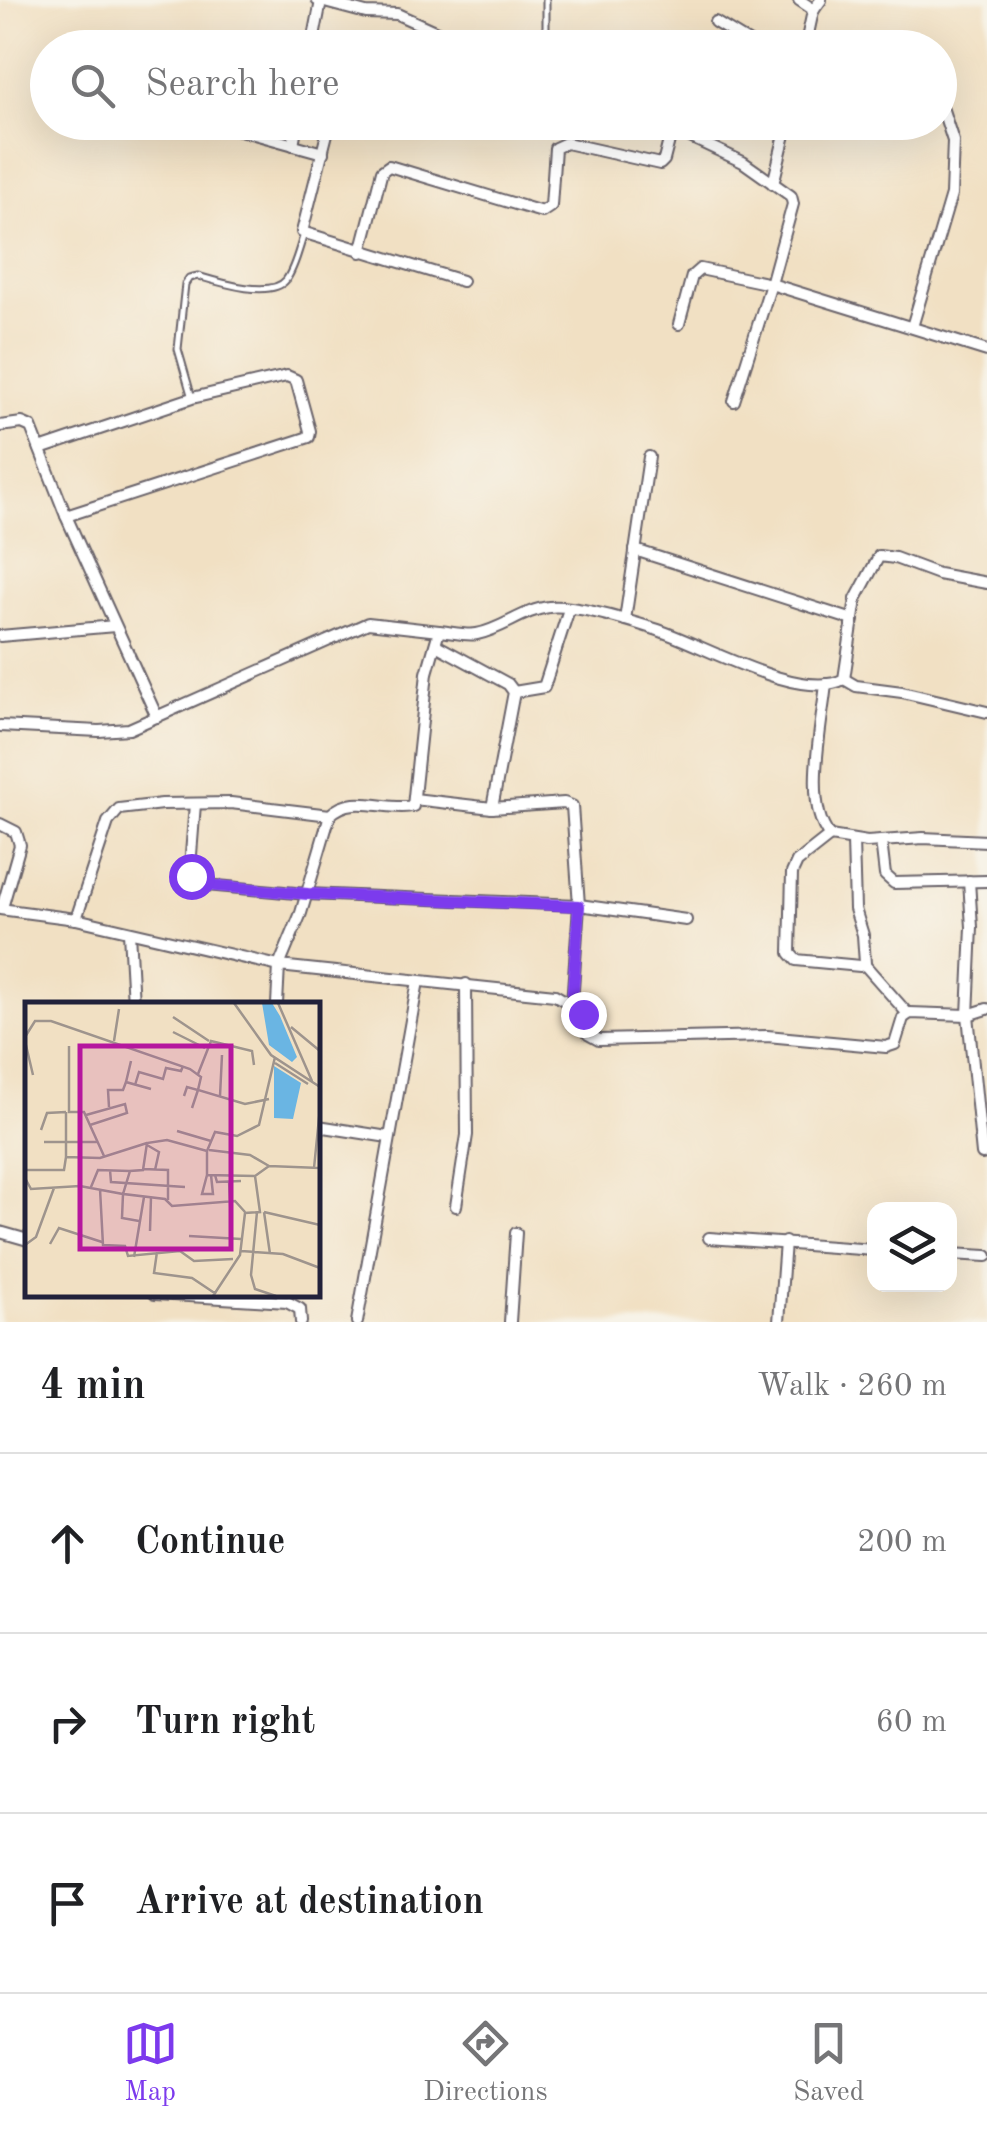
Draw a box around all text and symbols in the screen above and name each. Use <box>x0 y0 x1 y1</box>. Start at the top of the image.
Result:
search box <box>30 30 957 140</box>
icon: search <box>65 58 120 113</box>
text: Search here <box>145 66 340 104</box>
route start <box>169 854 215 900</box>
route end <box>561 992 607 1038</box>
inset map <box>25 1002 320 1297</box>
map controls <box>867 1202 957 1292</box>
button: layers <box>867 1202 957 1292</box>
text: 4 min <box>40 1366 146 1408</box>
text: Walk · 260 m <box>757 1371 947 1403</box>
icon: ahead <box>40 1516 95 1571</box>
text: Continue <box>135 1524 285 1562</box>
text: 200 m <box>857 1527 947 1559</box>
icon: right <box>40 1696 95 1751</box>
text: Turn right <box>135 1704 315 1742</box>
text: 60 m <box>876 1707 947 1739</box>
icon: arrive <box>40 1876 95 1931</box>
text: Arrive at destination <box>135 1884 484 1922</box>
tab: Map <box>123 2016 178 2111</box>
tab: Directions <box>423 2016 548 2111</box>
tab: Saved <box>793 2016 864 2111</box>

